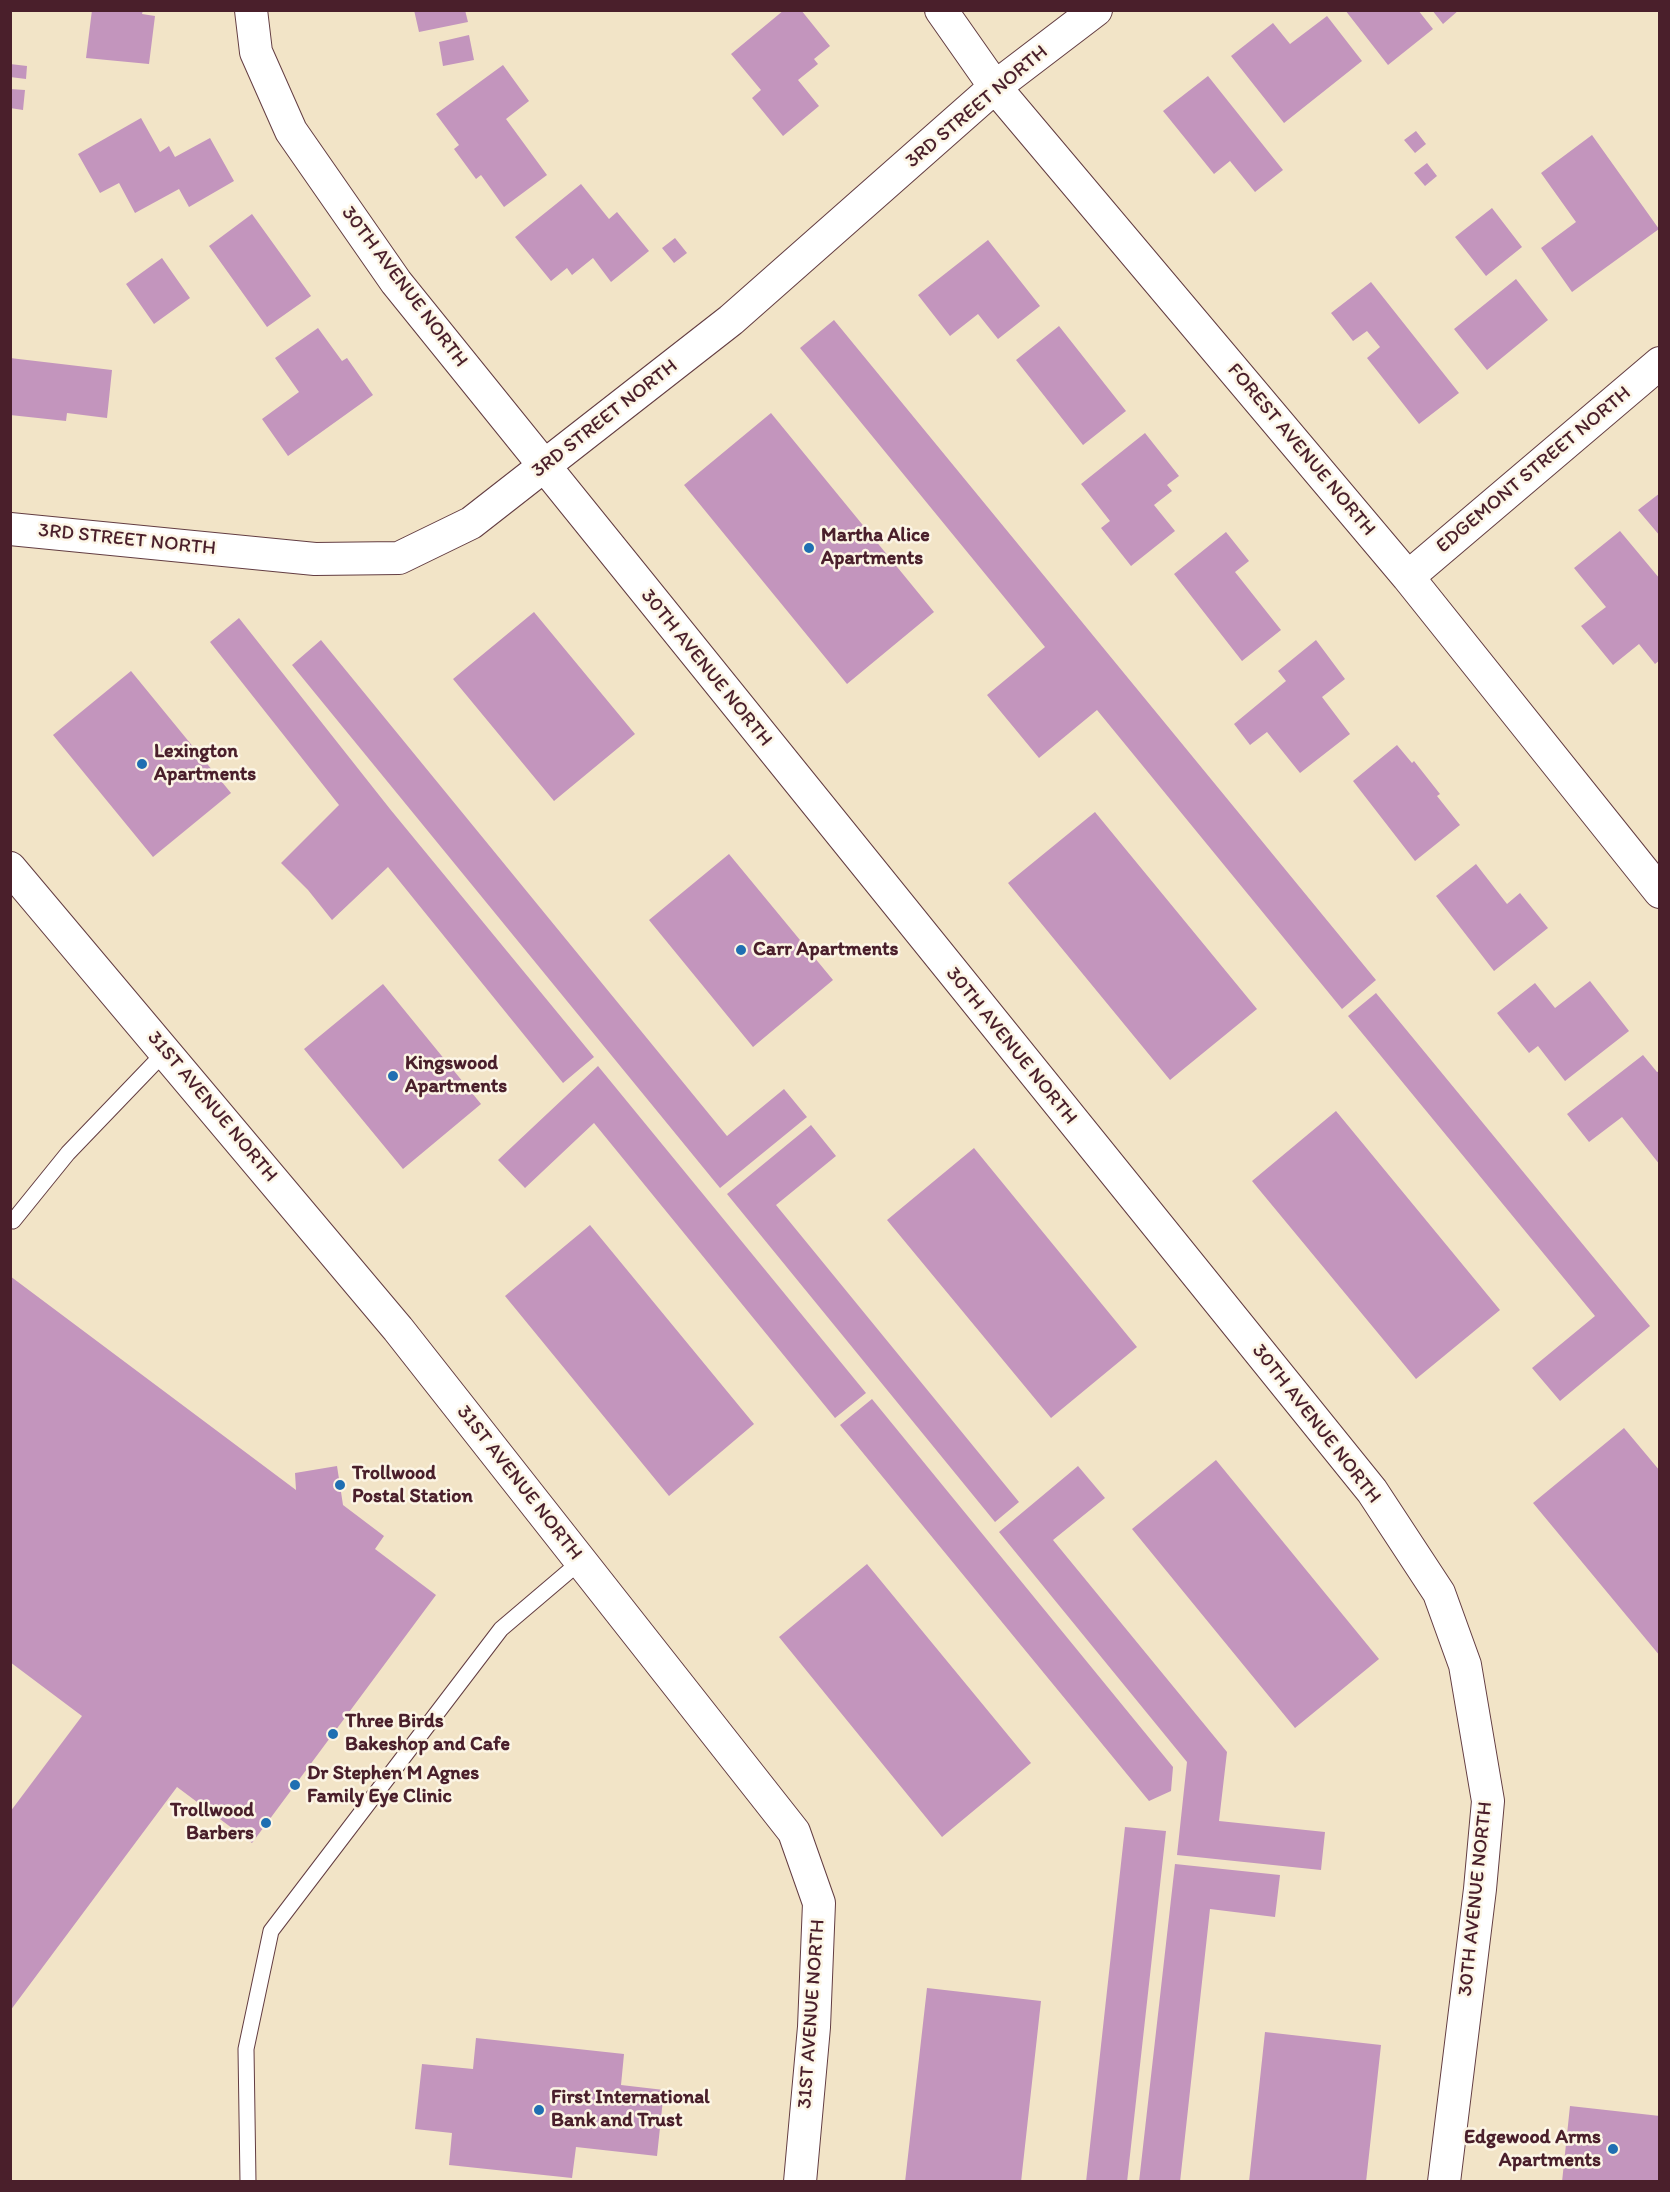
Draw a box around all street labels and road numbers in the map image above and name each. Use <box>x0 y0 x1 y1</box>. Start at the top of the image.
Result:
street label: 3RD STREET NORTH <box>901 40 1053 174</box>
street label: 30TH AVENUE NORTH <box>336 202 472 372</box>
street label: 3RD STREET NORTH <box>527 355 683 483</box>
street label: FOREST AVENUE NORTH <box>1222 359 1380 541</box>
street label: EDGEMONT STREET NORTH <box>1432 382 1636 558</box>
street label: 3RD STREET NORTH <box>37 519 217 561</box>
street label: 30TH AVENUE NORTH <box>635 584 777 752</box>
street label: 30TH AVENUE NORTH <box>940 962 1082 1130</box>
street label: 31ST AVENUE NORTH <box>142 1027 282 1187</box>
street label: 30TH AVENUE NORTH <box>1246 1340 1386 1508</box>
street label: 31ST AVENUE NORTH <box>451 1401 587 1565</box>
street label: 30TH AVENUE NORTH <box>1454 1800 1498 1998</box>
street label: 31ST AVENUE NORTH <box>793 1918 831 2110</box>

